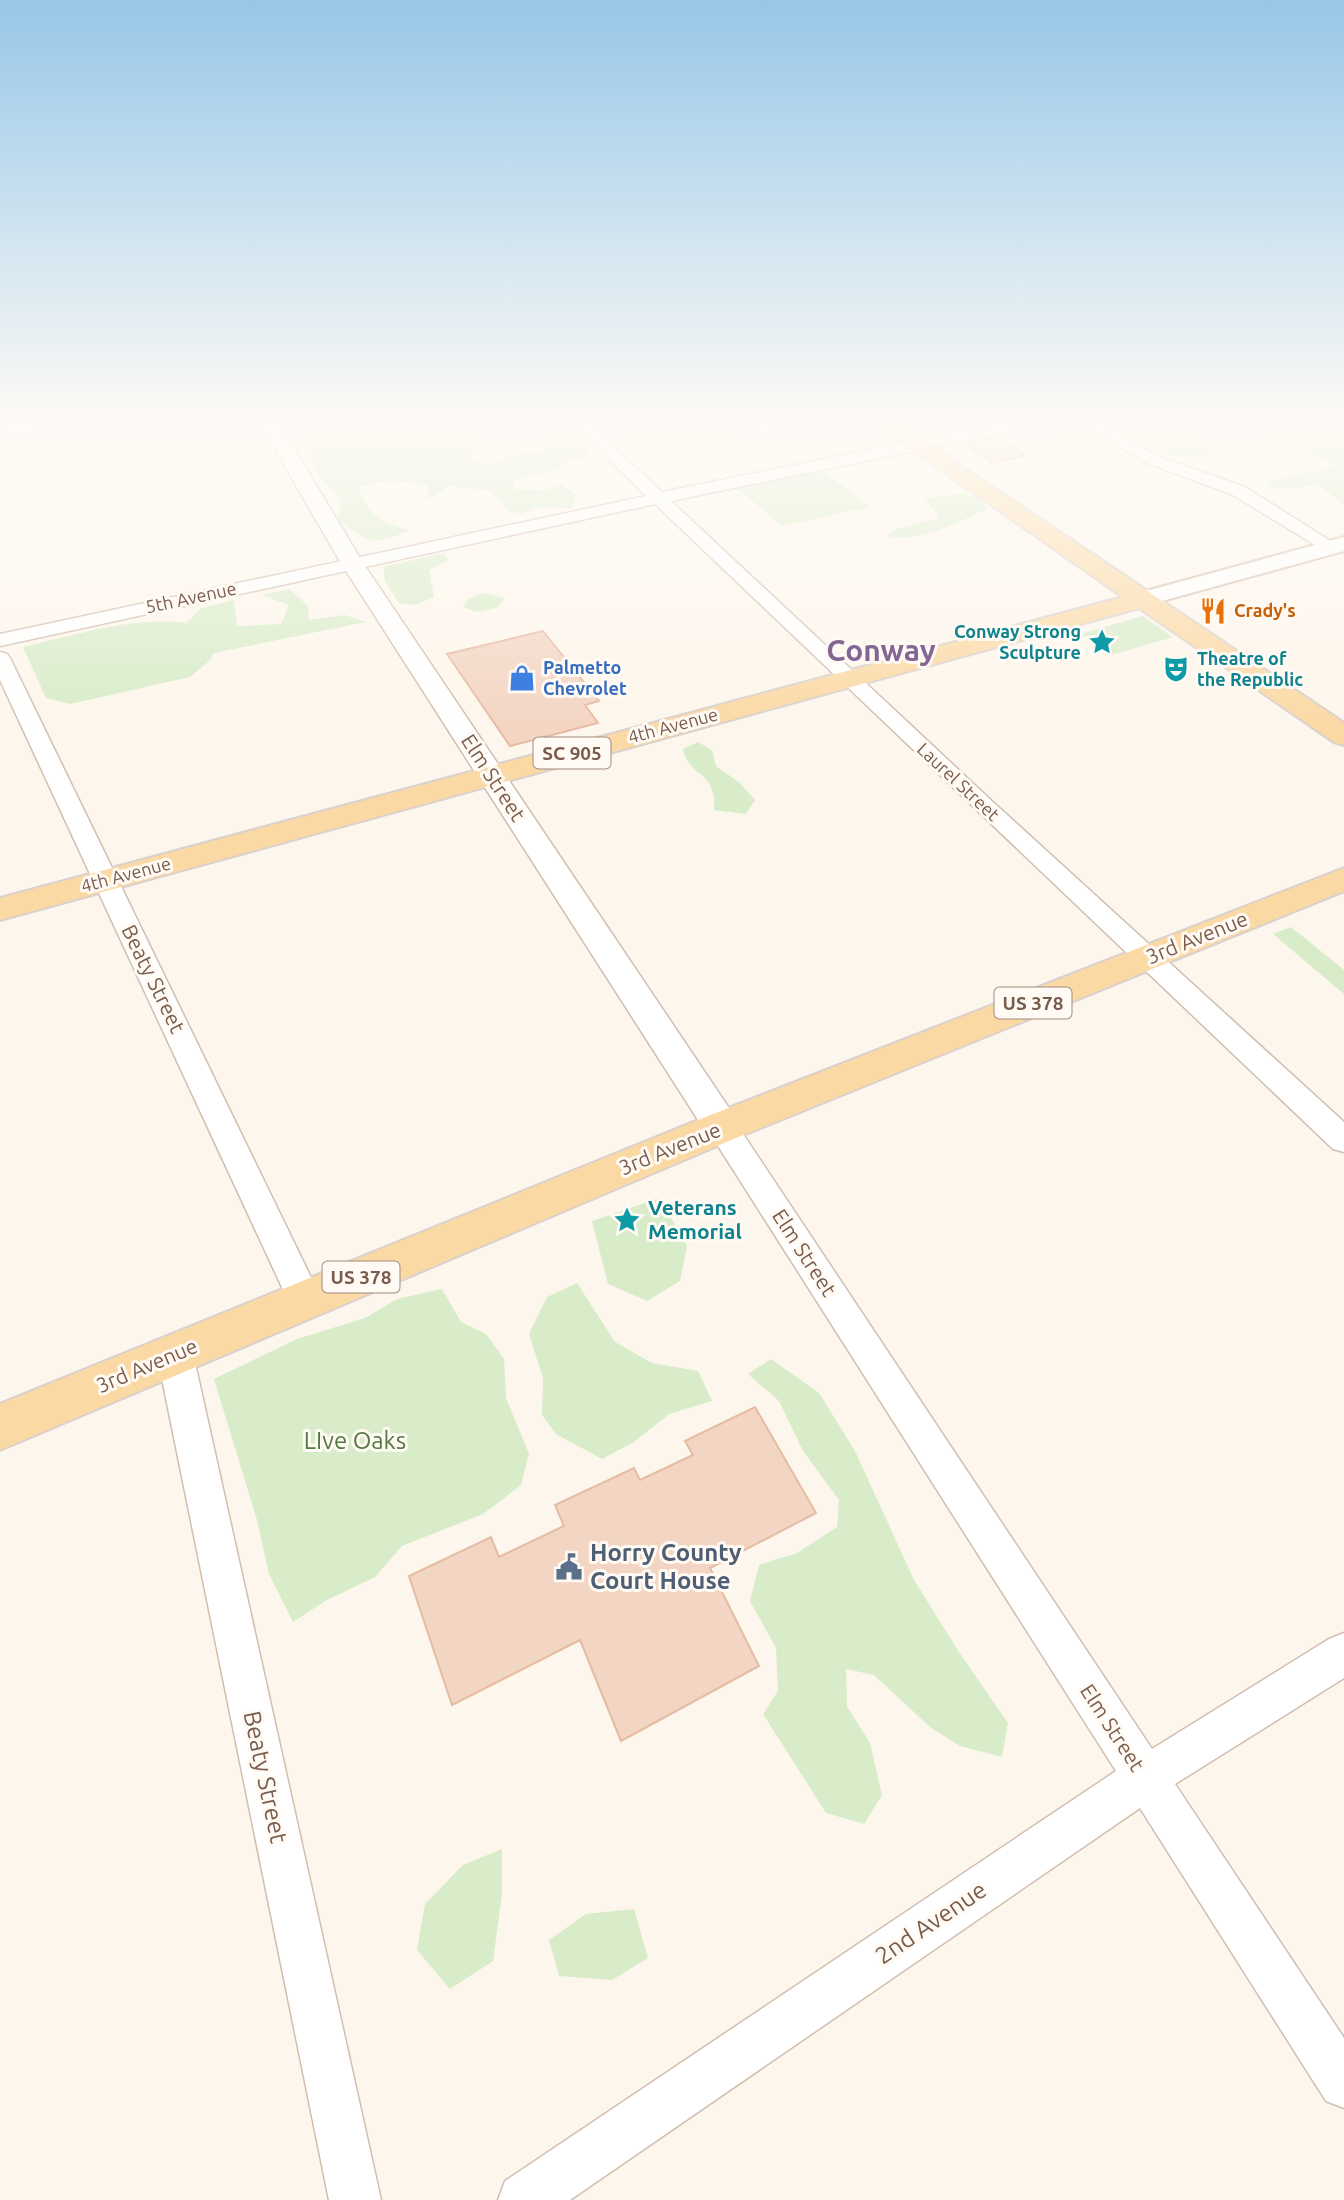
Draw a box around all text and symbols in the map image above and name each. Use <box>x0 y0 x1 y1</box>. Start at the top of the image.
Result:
street label: 5th Avenue <box>144 578 238 616</box>
restaurant icon: Crady's <box>1198 596 1228 626</box>
place label: Crady's <box>1234 600 1296 620</box>
place label: Conway Strong Sculpture <box>954 621 1081 662</box>
place icon: Conway Strong Sculpture <box>1087 627 1117 657</box>
district label: Conway <box>826 633 936 667</box>
place label: Theatre of the Republic <box>1197 648 1303 689</box>
theatre icon: Theatre of the Republic <box>1161 654 1191 684</box>
place label: Palmetto Chevrolet <box>543 657 627 698</box>
shop icon: Palmetto Chevrolet <box>507 663 537 693</box>
street label: 4th Avenue <box>626 703 720 747</box>
street label: Elm Street <box>457 729 531 825</box>
road number: SC 905 <box>534 738 610 768</box>
street label: Laurel Street <box>914 738 1004 824</box>
street label: 4th Avenue <box>79 852 173 896</box>
street label: 3rd Avenue <box>1142 906 1251 968</box>
street label: Beaty Street <box>117 920 190 1037</box>
road number: US 378 <box>995 987 1072 1018</box>
street label: 3rd Avenue <box>615 1117 724 1179</box>
place label: Veterans Memorial <box>648 1195 742 1243</box>
street label: Elm Street <box>768 1204 842 1300</box>
place icon: Veterans Memorial <box>612 1205 642 1235</box>
road number: US 378 <box>322 1261 400 1292</box>
street label: 3rd Avenue <box>92 1333 201 1397</box>
park label: LIve Oaks <box>304 1427 406 1454</box>
place label: Horry County Court House <box>590 1539 742 1594</box>
public building icon: Horry County Court House <box>554 1552 584 1582</box>
street label: Elm Street <box>1076 1679 1150 1775</box>
street label: Beaty Street <box>238 1708 293 1846</box>
street label: 2nd Avenue <box>870 1876 991 1969</box>

